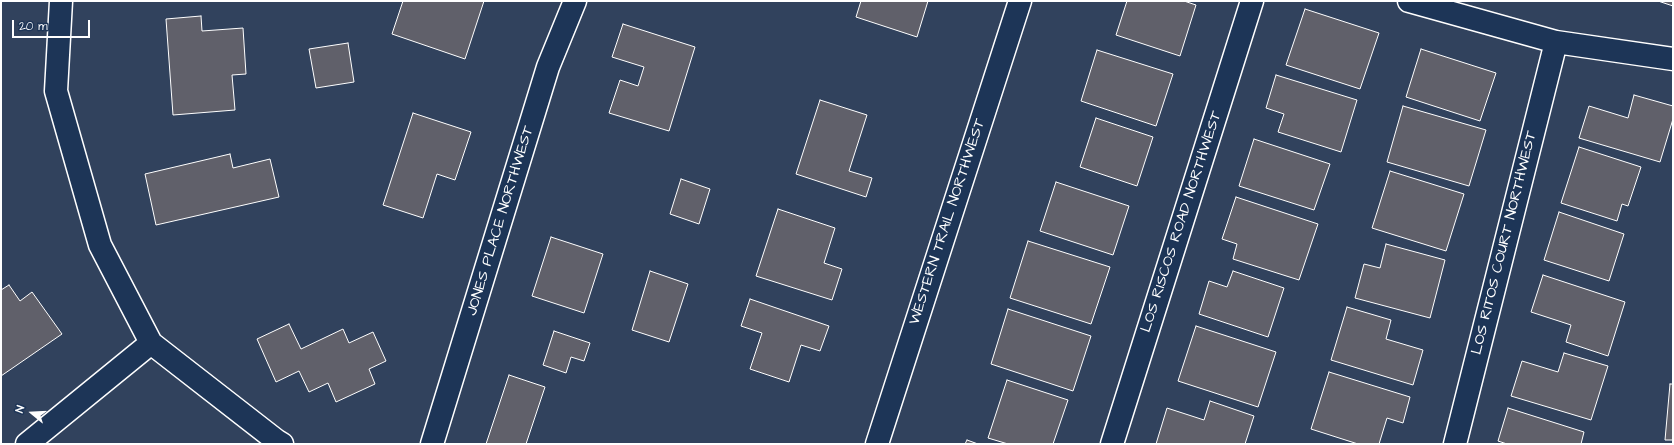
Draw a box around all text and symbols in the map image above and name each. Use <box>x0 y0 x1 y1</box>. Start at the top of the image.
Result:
scale bar <box>14 12 92 38</box>
text: 20 m <box>19 18 48 35</box>
street label: LOS RISCOS ROAD NORTHWEST <box>1138 109 1226 335</box>
street label: WESTERN TRAIL NORTHWEST <box>906 117 990 327</box>
street label: JONES PLACE NORTHWEST <box>464 124 538 318</box>
street label: LOS RITOS COURT NORTHWEST <box>1468 129 1542 357</box>
north arrow <box>12 393 52 433</box>
text: N <box>12 404 28 415</box>

